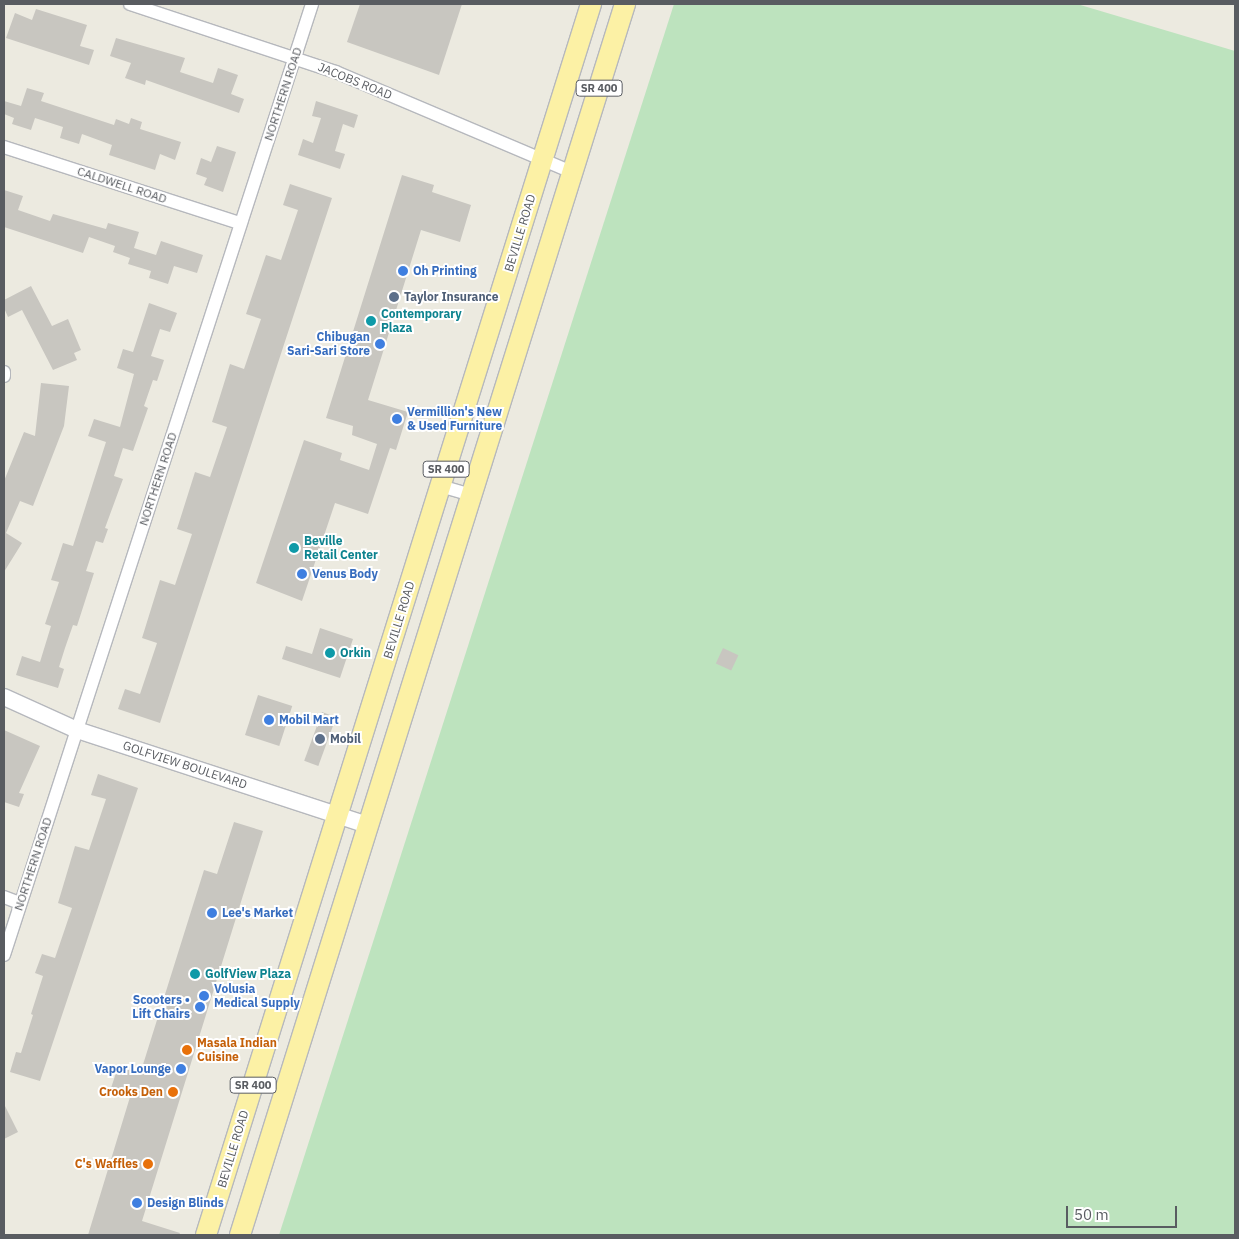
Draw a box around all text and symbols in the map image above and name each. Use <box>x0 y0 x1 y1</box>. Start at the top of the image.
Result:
street label: NORTHERN ROAD <box>261 45 305 143</box>
street label: JACOBS ROAD <box>316 60 394 102</box>
road number: SR 400 <box>575 80 623 96</box>
street label: CALDWELL ROAD <box>75 164 169 206</box>
street label: BEVILLE ROAD <box>501 193 539 273</box>
place label: Oh Printing <box>413 264 477 278</box>
marker: Oh Printing <box>397 265 409 277</box>
place label: Taylor Insurance <box>404 290 498 304</box>
marker: Taylor Insurance <box>388 291 400 303</box>
place label: Contemporary Plaza <box>381 307 462 335</box>
marker: Contemporary Plaza <box>365 315 377 327</box>
place label: Chibugan Sari-Sari Store <box>287 330 370 358</box>
marker: Chibugan Sari-Sari Store <box>374 338 386 350</box>
place label: Vermillion's New & Used Furniture <box>407 405 502 433</box>
marker: Vermillion's New & Used Furniture <box>391 413 403 425</box>
street label: NORTHERN ROAD <box>136 430 180 528</box>
road number: SR 400 <box>422 460 470 478</box>
place label: Beville Retail Center <box>304 534 378 562</box>
marker: Beville Retail Center <box>288 542 300 554</box>
place label: Venus Body <box>312 567 378 581</box>
marker: Venus Body <box>296 568 308 580</box>
street label: BEVILLE ROAD <box>380 580 418 660</box>
place label: Orkin <box>340 646 371 660</box>
marker: Orkin <box>324 647 336 659</box>
place label: Mobil Mart <box>279 713 339 727</box>
marker: Mobil Mart <box>263 714 275 726</box>
place label: Mobil <box>330 732 361 746</box>
marker: Mobil <box>314 733 326 745</box>
street label: GOLFVIEW BOULEVARD <box>121 738 249 792</box>
street label: NORTHERN ROAD <box>11 815 55 913</box>
place label: Lee's Market <box>222 906 293 920</box>
marker: Lee's Market <box>206 907 218 919</box>
place label: GolfView Plaza <box>205 967 291 981</box>
marker: GolfView Plaza <box>189 968 201 980</box>
place label: Volusia Medical Supply <box>214 982 300 1010</box>
marker: Volusia Medical Supply <box>198 990 210 1002</box>
place label: Scooters • Lift Chairs <box>132 993 190 1021</box>
marker: Scooters • Lift Chairs <box>194 1001 206 1013</box>
place label: Masala Indian Cuisine <box>197 1036 277 1064</box>
marker: Masala Indian Cuisine <box>181 1044 193 1056</box>
place label: Vapor Lounge <box>95 1062 171 1076</box>
marker: Vapor Lounge <box>175 1063 187 1075</box>
road number: SR 400 <box>229 1076 277 1094</box>
place label: Crooks Den <box>99 1085 163 1099</box>
marker: Crooks Den <box>167 1086 179 1098</box>
street label: BEVILLE ROAD <box>214 1109 252 1189</box>
place label: C's Waffles <box>75 1157 138 1171</box>
marker: C's Waffles <box>142 1158 154 1170</box>
place label: Design Blinds <box>147 1196 224 1210</box>
scale bar <box>1069 1196 1180 1228</box>
marker: Design Blinds <box>131 1197 143 1209</box>
text: 50 m <box>1074 1205 1109 1224</box>

